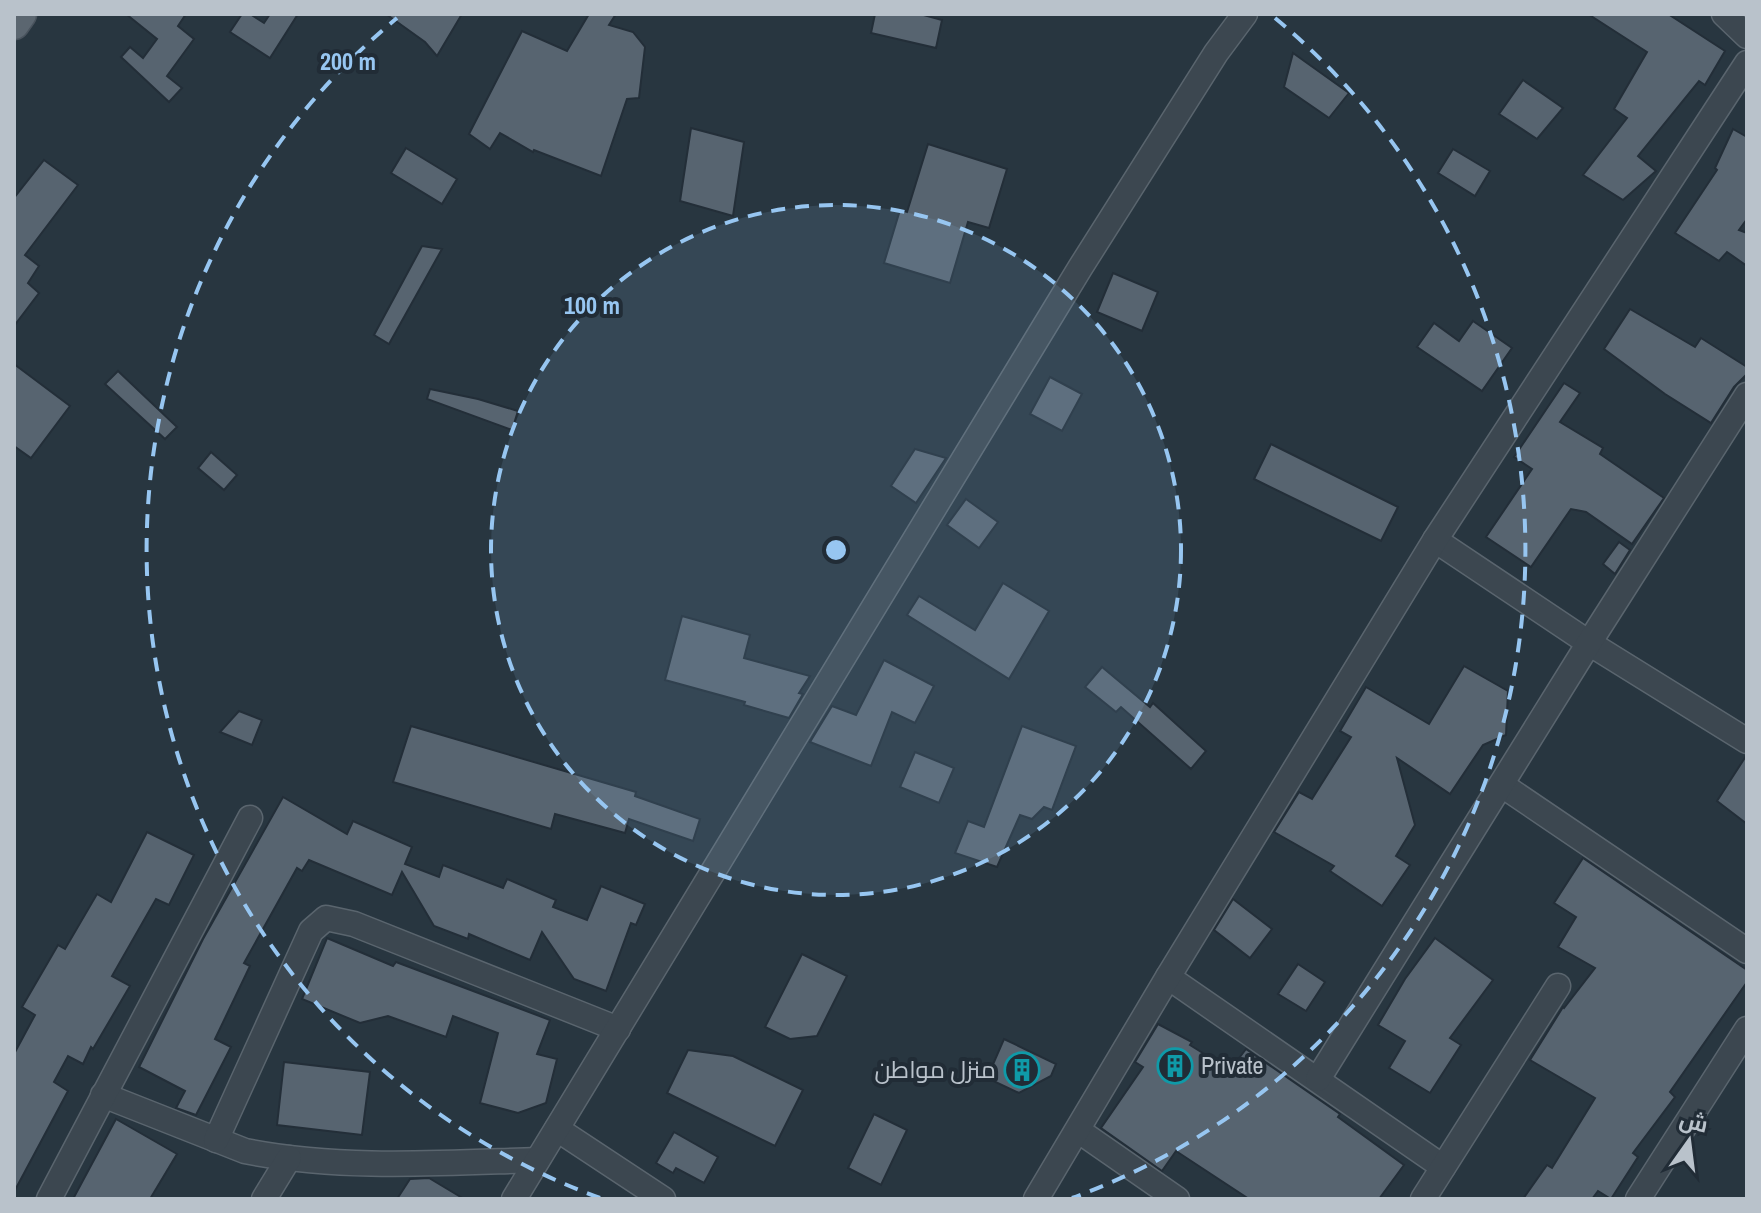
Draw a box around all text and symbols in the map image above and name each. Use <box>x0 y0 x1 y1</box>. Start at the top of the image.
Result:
text: 200 m <box>320 45 376 77</box>
text: 100 m <box>564 289 620 321</box>
centre of rings <box>822 536 850 564</box>
building icon: Private <box>1156 1047 1194 1085</box>
place label: Private <box>1201 1049 1263 1081</box>
building icon: منزل مواطن <box>1003 1051 1041 1089</box>
place label: منزل مواطن <box>875 1053 996 1085</box>
north arrow <box>1649 1101 1729 1181</box>
text: ش <box>1677 1104 1711 1140</box>

